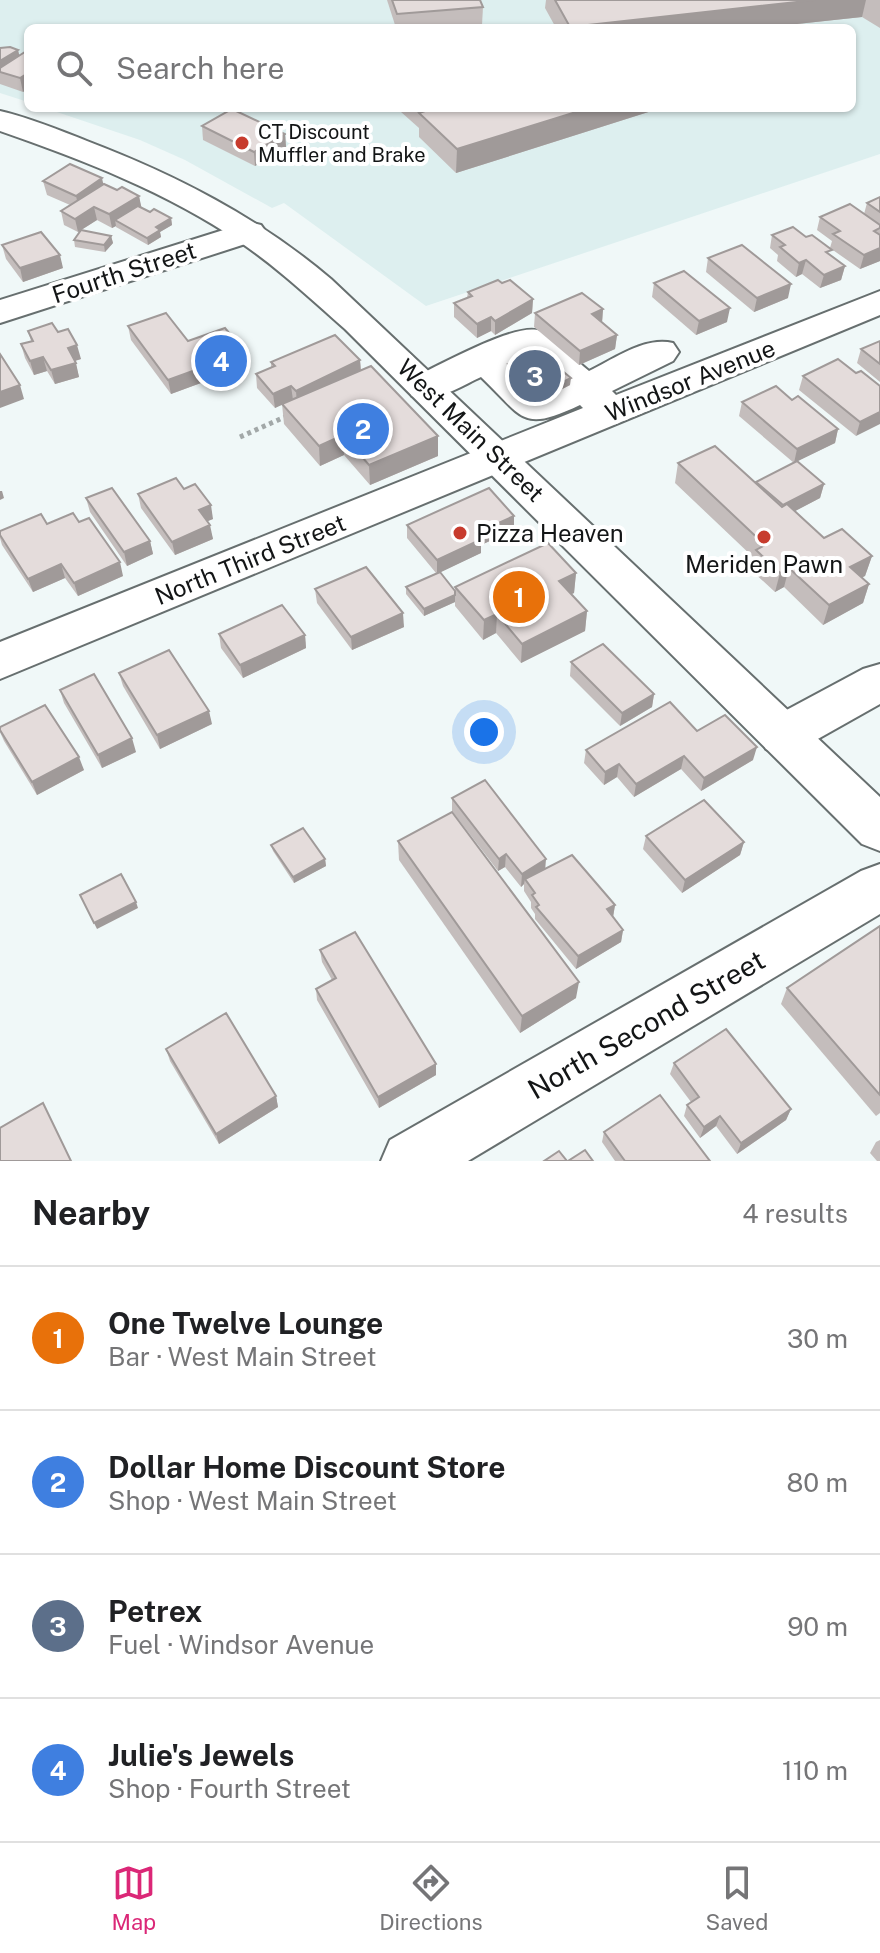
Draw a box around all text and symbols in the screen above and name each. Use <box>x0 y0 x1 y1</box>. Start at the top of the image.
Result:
search box <box>24 24 856 112</box>
icon: search <box>52 46 96 90</box>
text: Search here <box>116 50 284 86</box>
place label: CT Discount Muffler and Brake <box>258 120 426 167</box>
marker: CT Discount Muffler and Brake <box>233 134 251 152</box>
street label: Fourth Street <box>49 236 199 308</box>
pin: 4 <box>195 331 247 391</box>
street label: Windsor Avenue <box>601 333 779 427</box>
pin: 3 <box>509 346 561 406</box>
street label: West Main Street <box>392 353 550 507</box>
pin: 2 <box>337 399 389 459</box>
street label: North Third Street <box>151 508 349 610</box>
place label: Pizza Heaven <box>476 519 624 547</box>
marker: Pizza Heaven <box>451 524 469 542</box>
marker: Meriden Pawn <box>755 528 773 546</box>
place label: Meriden Pawn <box>685 550 843 578</box>
pin: 1 <box>493 567 545 627</box>
your location <box>464 712 504 752</box>
street label: North Second Street <box>522 943 770 1105</box>
text: Nearby <box>32 1193 150 1233</box>
text: 4 results <box>742 1198 848 1229</box>
text: One Twelve Lounge <box>108 1305 383 1341</box>
text: 1 <box>52 1323 64 1354</box>
text: 30 m <box>787 1323 848 1354</box>
text: Bar · West Main Street <box>108 1341 377 1372</box>
text: Dollar Home Discount Store <box>108 1449 506 1485</box>
text: 2 <box>50 1467 66 1498</box>
text: 80 m <box>787 1467 848 1498</box>
text: Shop · West Main Street <box>108 1485 397 1516</box>
text: Petrex <box>108 1593 202 1629</box>
text: 3 <box>49 1611 67 1642</box>
text: 90 m <box>787 1611 848 1642</box>
text: Fuel · Windsor Avenue <box>108 1629 374 1660</box>
text: Julie's Jewels <box>108 1737 294 1773</box>
text: 4 <box>49 1755 67 1786</box>
text: 110 m <box>782 1755 848 1786</box>
text: Shop · Fourth Street <box>108 1773 351 1804</box>
tab: Map <box>112 1861 156 1935</box>
tab: Directions <box>379 1861 483 1935</box>
tab: Saved <box>706 1861 768 1935</box>

